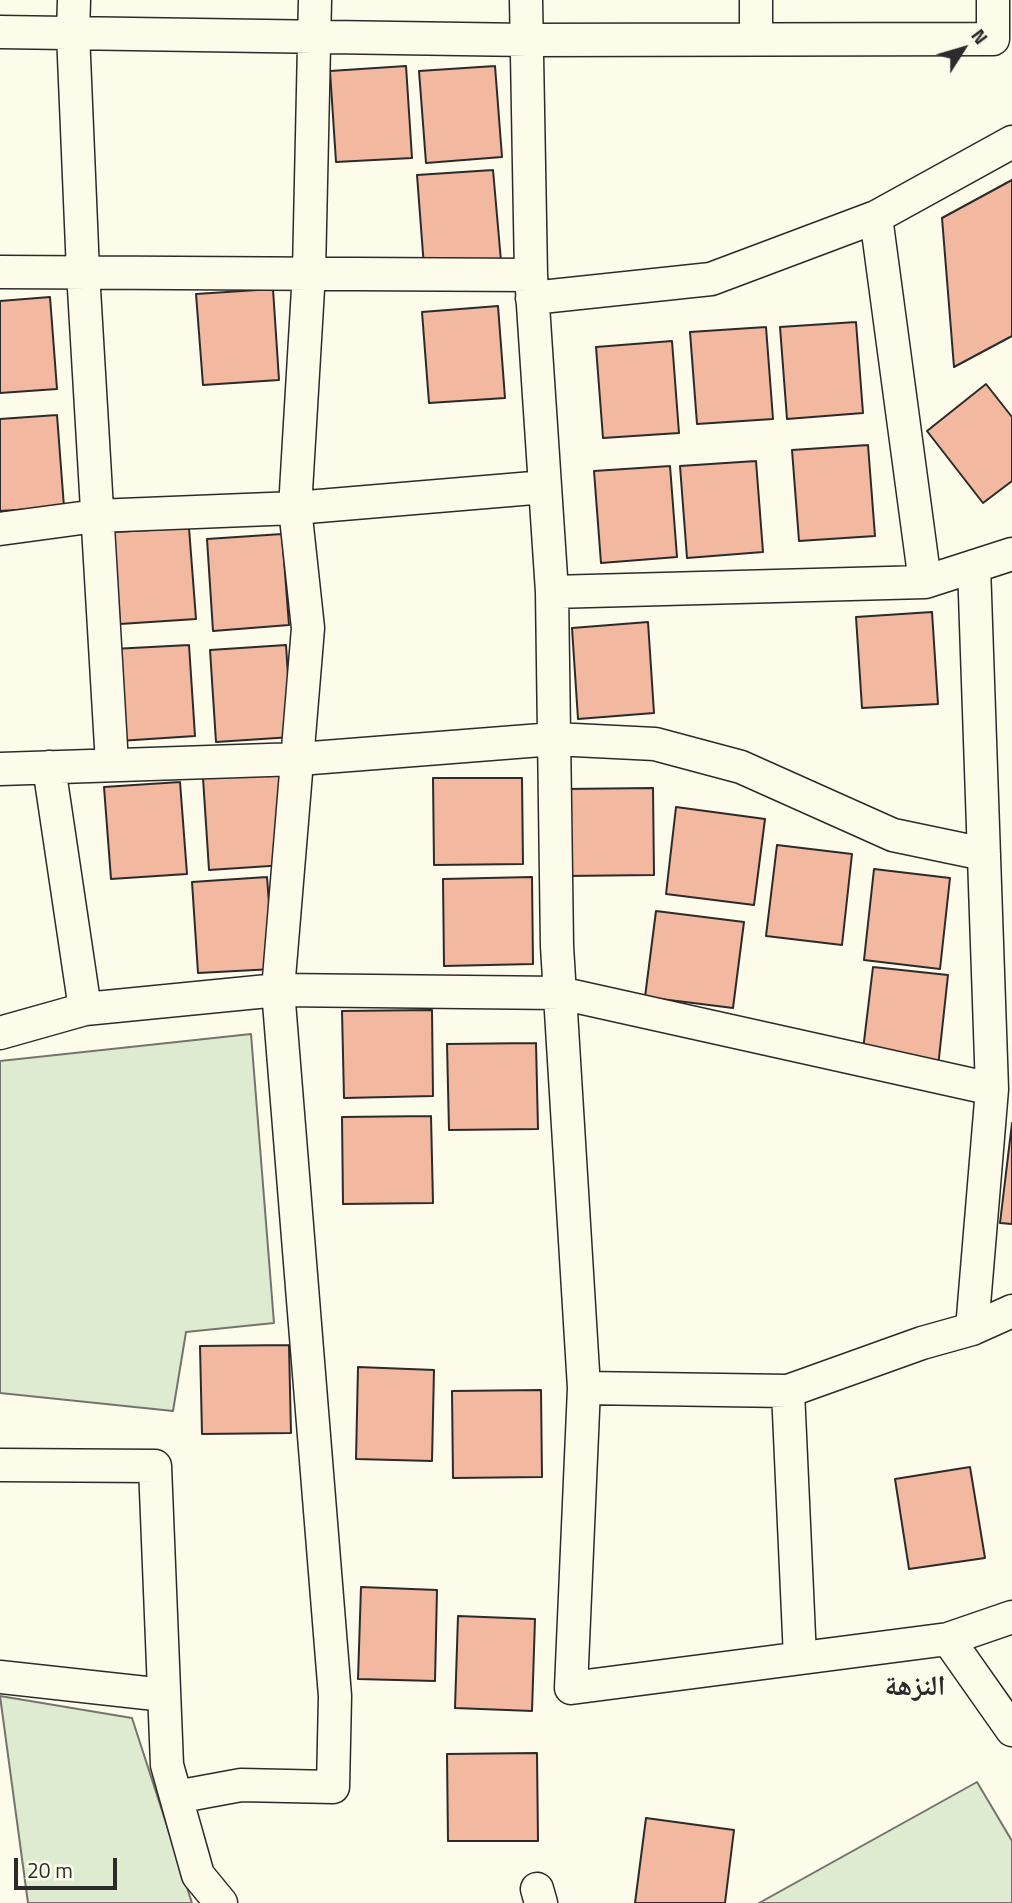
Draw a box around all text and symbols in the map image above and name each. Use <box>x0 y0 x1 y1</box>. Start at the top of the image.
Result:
north arrow <box>928 14 998 84</box>
text: N <box>965 22 996 50</box>
district label: النزهة <box>885 1671 945 1705</box>
scale bar <box>18 1843 121 1887</box>
text: 20 m <box>27 1854 73 1886</box>

